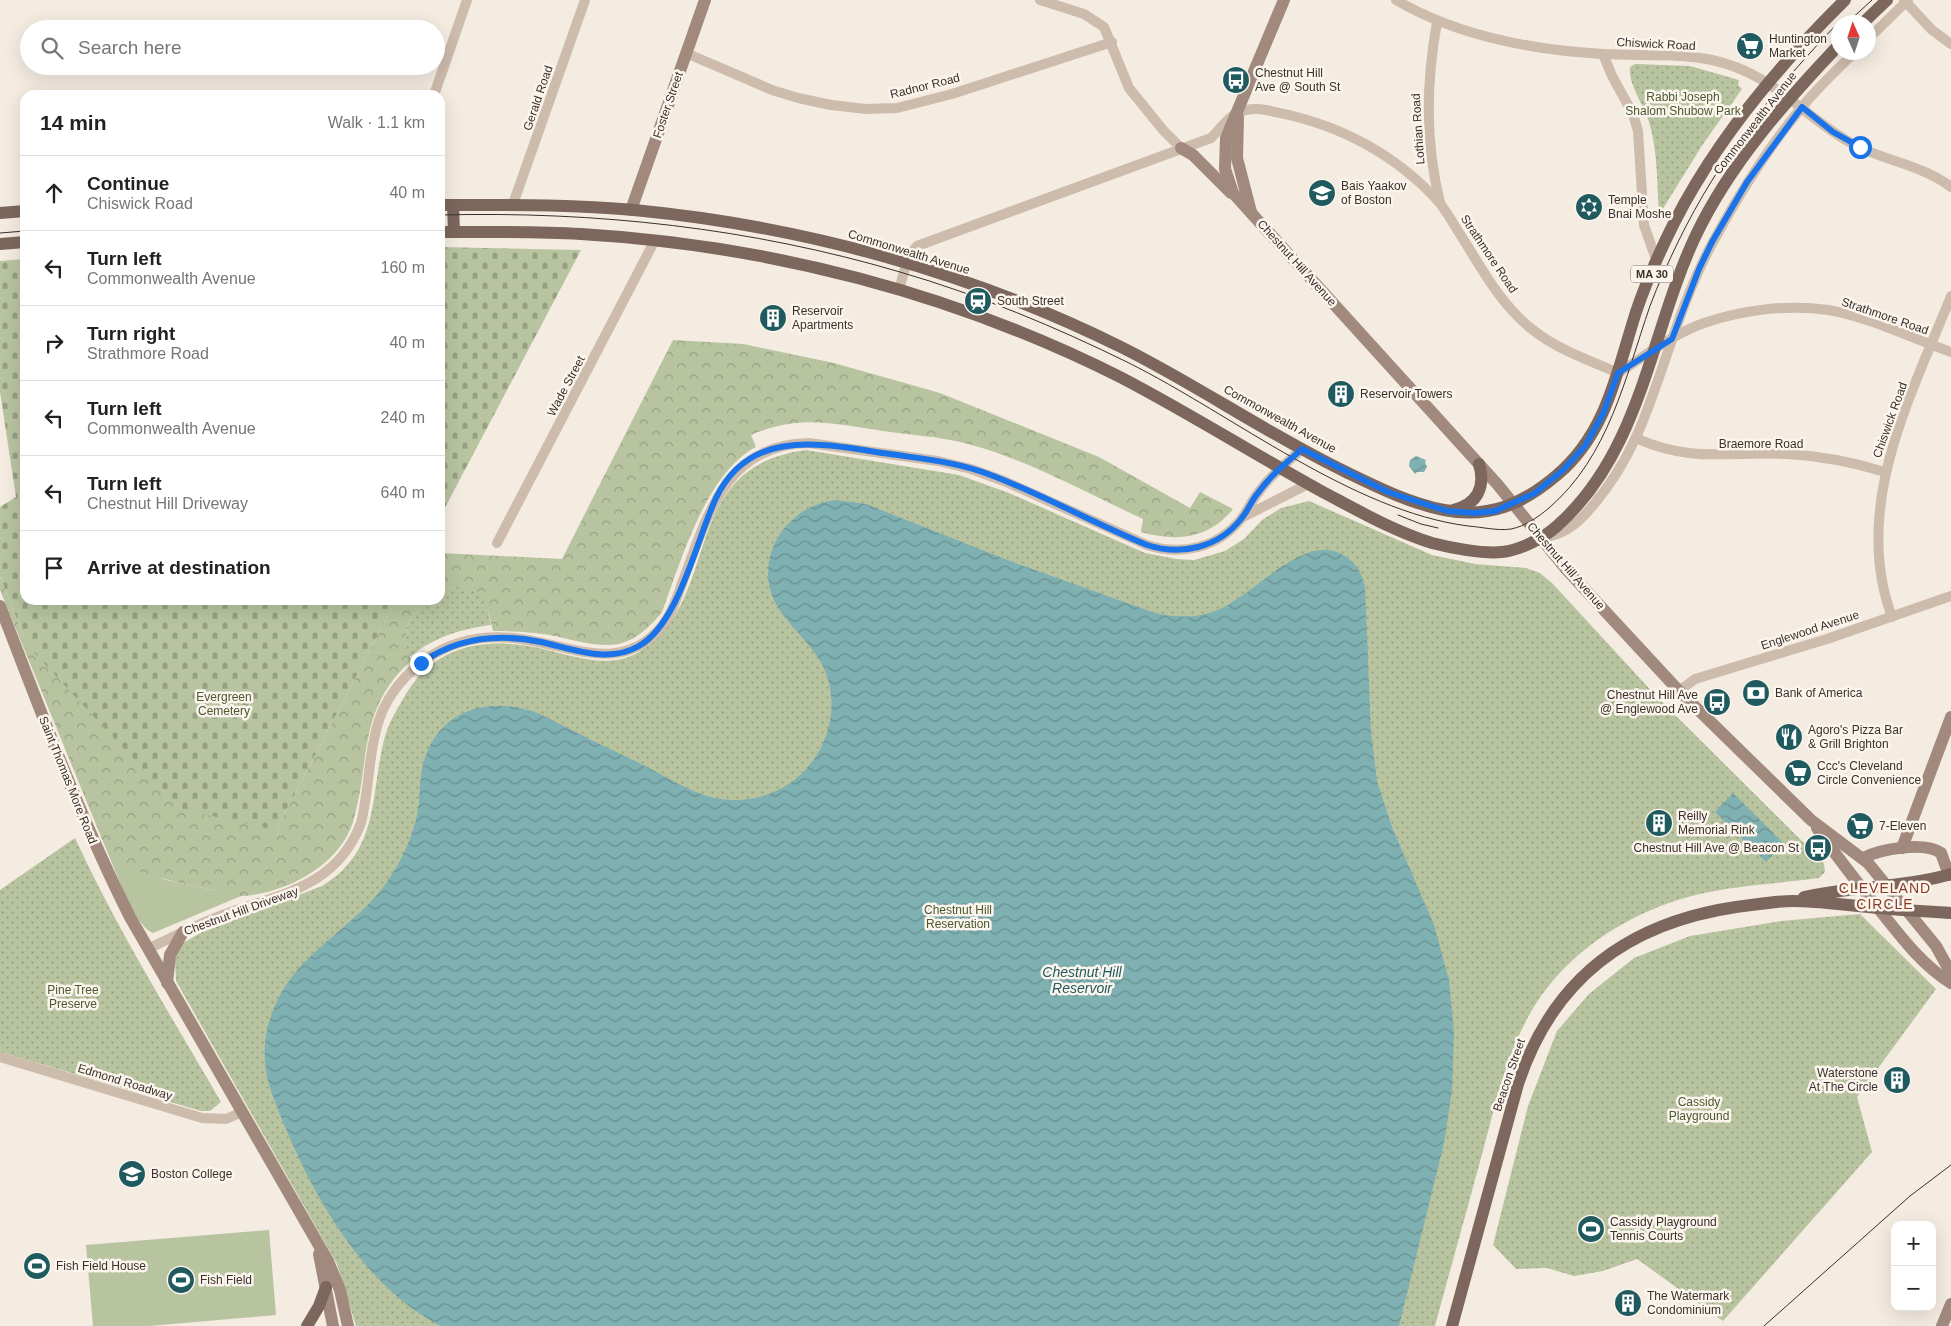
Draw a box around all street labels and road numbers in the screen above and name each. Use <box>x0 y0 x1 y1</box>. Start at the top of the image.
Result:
street label: Chiswick Road <box>1616 35 1696 53</box>
street label: Gerald Road <box>520 64 556 132</box>
street label: Foster Street <box>650 69 686 140</box>
street label: Commonwealth Avenue <box>1711 69 1800 177</box>
street label: Radnor Road <box>889 71 961 101</box>
street label: Lothian Road <box>1409 93 1427 165</box>
street label: Strathmore Road <box>1458 212 1520 296</box>
street label: Chestnut Hill Avenue <box>1255 217 1340 309</box>
street label: Commonwealth Avenue <box>846 227 972 277</box>
road number: MA 30 <box>1631 266 1673 282</box>
street label: Strathmore Road <box>1840 295 1930 337</box>
street label: Wade Street <box>544 353 588 419</box>
street label: Chiswick Road <box>1870 380 1910 460</box>
street label: Commonwealth Avenue <box>1221 382 1339 456</box>
street label: Braemore Road <box>1719 437 1803 451</box>
street label: Chestnut Hill Avenue <box>1524 519 1608 613</box>
street label: Englewood Avenue <box>1759 607 1861 653</box>
street label: Saint Thomas More Road <box>36 714 100 846</box>
street label: Chestnut Hill Driveway <box>182 884 300 938</box>
street label: Beacon Street <box>1490 1036 1528 1113</box>
street label: Edmond Roadway <box>76 1061 174 1103</box>

